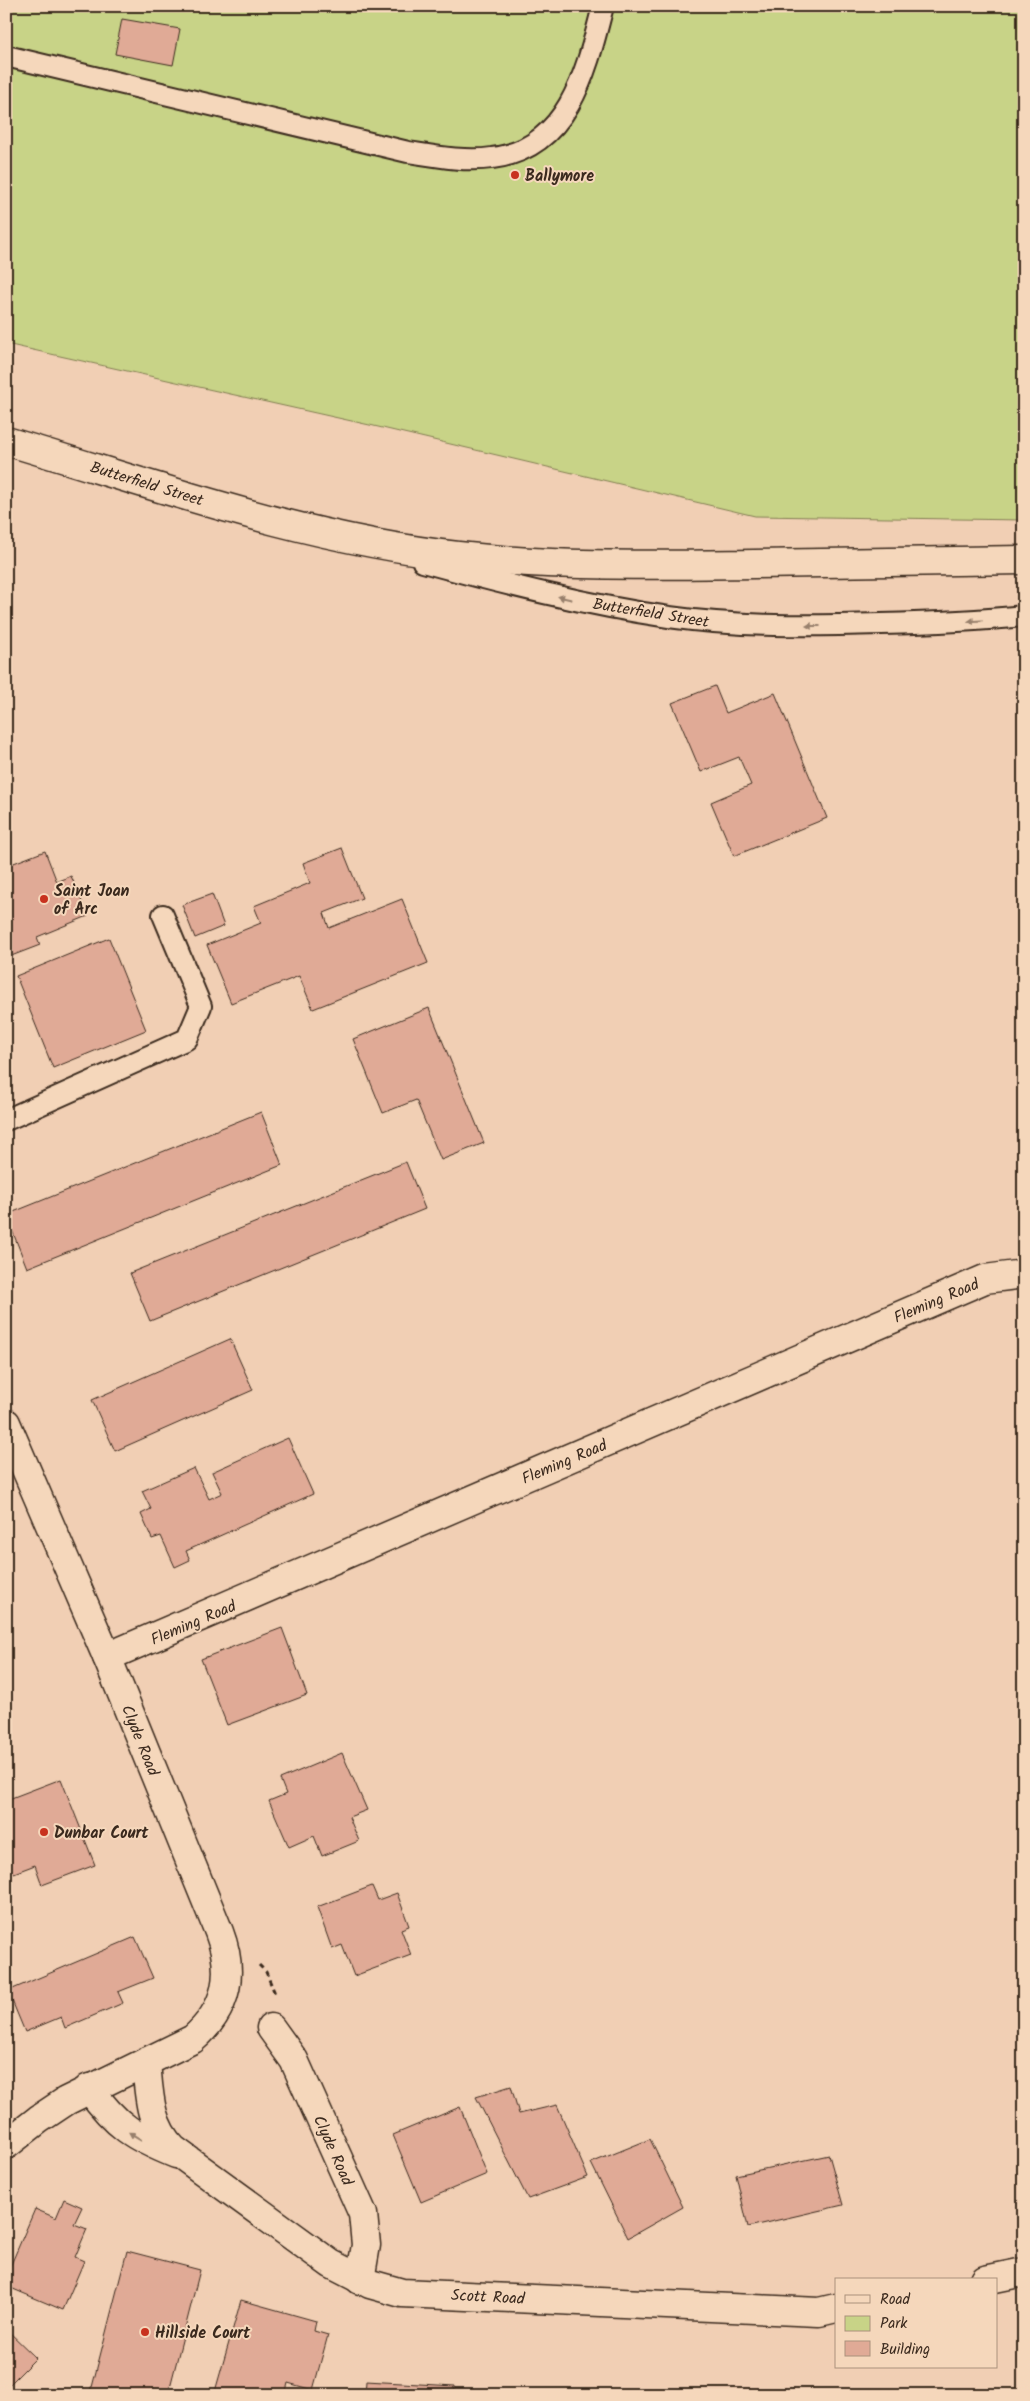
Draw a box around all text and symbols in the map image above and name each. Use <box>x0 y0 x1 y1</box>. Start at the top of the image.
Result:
place label: Ballymore <box>525 164 594 189</box>
marker: Ballymore <box>509 169 521 181</box>
street label: Butterfield Street <box>87 455 207 514</box>
street label: Butterfield Street <box>591 592 711 635</box>
one-way arrow <box>557 594 572 602</box>
one-way arrow <box>967 617 983 625</box>
one-way arrow <box>805 622 821 630</box>
place label: Saint Joan of Arc <box>54 879 130 922</box>
marker: Saint Joan of Arc <box>38 893 50 905</box>
street label: Fleming Road <box>890 1272 984 1331</box>
street label: Fleming Road <box>518 1433 612 1492</box>
street label: Fleming Road <box>147 1594 241 1653</box>
street label: Clyde Road <box>114 1701 166 1781</box>
place label: Dunbar Court <box>54 1821 149 1846</box>
marker: Dunbar Court <box>38 1826 50 1838</box>
street label: Clyde Road <box>306 2111 360 2191</box>
one-way arrow <box>129 2131 142 2140</box>
legend <box>835 2278 998 2368</box>
street label: Scott Road <box>450 2283 526 2312</box>
text: Road <box>880 2288 911 2312</box>
text: Park <box>880 2312 908 2336</box>
place label: Hillside Court <box>155 2321 251 2346</box>
marker: Hillside Court <box>139 2326 151 2338</box>
text: Building <box>880 2338 930 2362</box>

